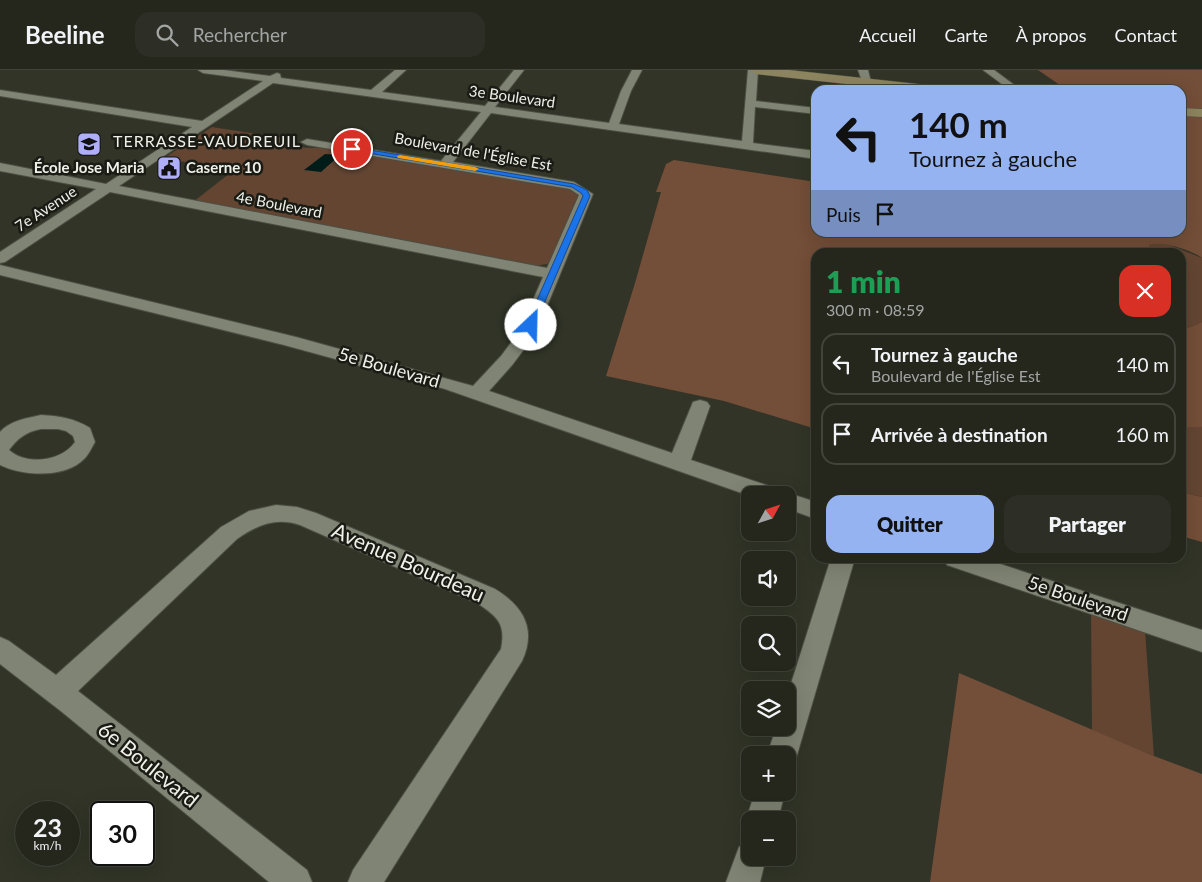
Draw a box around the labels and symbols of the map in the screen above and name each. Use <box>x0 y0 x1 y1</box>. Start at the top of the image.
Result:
street label: 3e Boulevard <box>468 81 556 111</box>
pin <box>331 128 373 170</box>
street label: Boulevard de l'Église Est <box>393 128 554 174</box>
school or university icon: École Jose Maria <box>76 131 102 157</box>
district label: TERRASSE-VAUDREUIL <box>113 131 301 150</box>
public building icon: Caserne 10 <box>156 155 182 181</box>
place label: École Jose Maria <box>34 158 144 176</box>
place label: Caserne 10 <box>186 158 262 176</box>
street label: 7e Avenue <box>11 182 80 235</box>
street label: 4e Boulevard <box>235 187 324 221</box>
position arrow <box>504 298 556 350</box>
street label: 5e Boulevard <box>336 342 442 392</box>
north arrow <box>741 486 796 541</box>
street label: Avenue Bourdeau <box>329 517 489 606</box>
street label: 5e Boulevard <box>1025 571 1131 625</box>
street label: 6e Boulevard <box>94 716 204 812</box>
speed limit sign: 30 <box>90 801 155 866</box>

